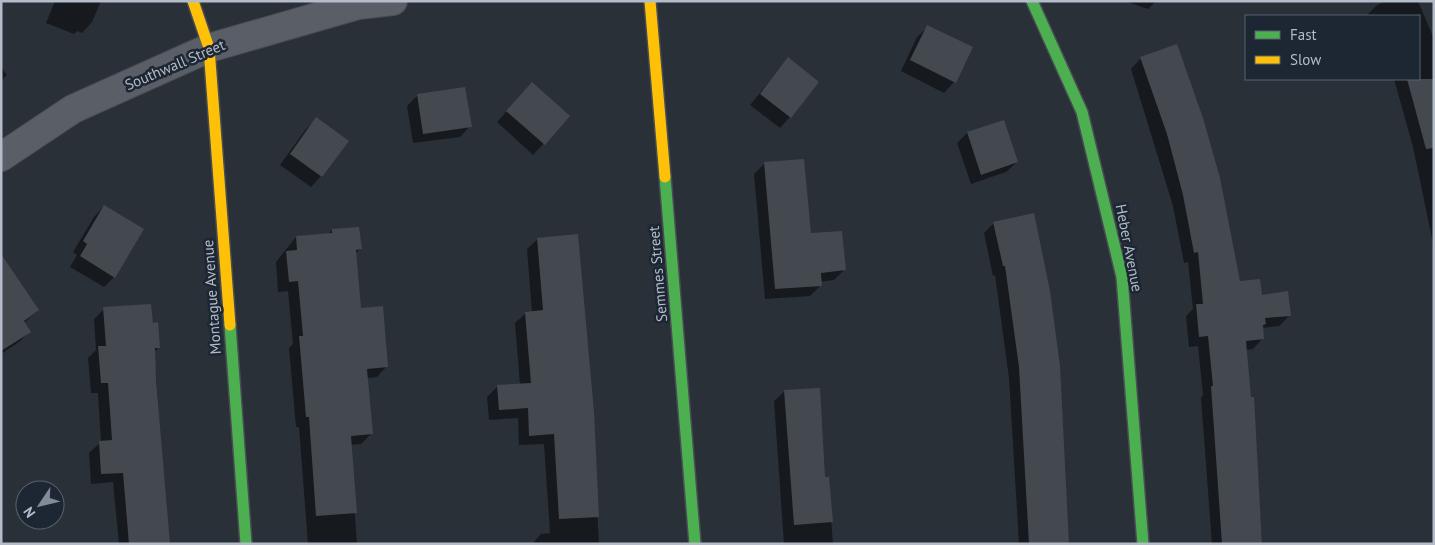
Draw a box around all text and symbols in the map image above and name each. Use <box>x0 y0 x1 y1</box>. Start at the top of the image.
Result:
legend <box>1245 15 1420 80</box>
text: Fast <box>1290 25 1317 44</box>
street label: Southwall Street <box>122 35 228 94</box>
text: Slow <box>1290 50 1321 69</box>
street label: Heber Avenue <box>1112 202 1147 293</box>
street label: Semmes Street <box>644 225 671 323</box>
street label: Montague Avenue <box>198 239 225 355</box>
north arrow <box>15 480 65 530</box>
text: N <box>19 504 39 521</box>

